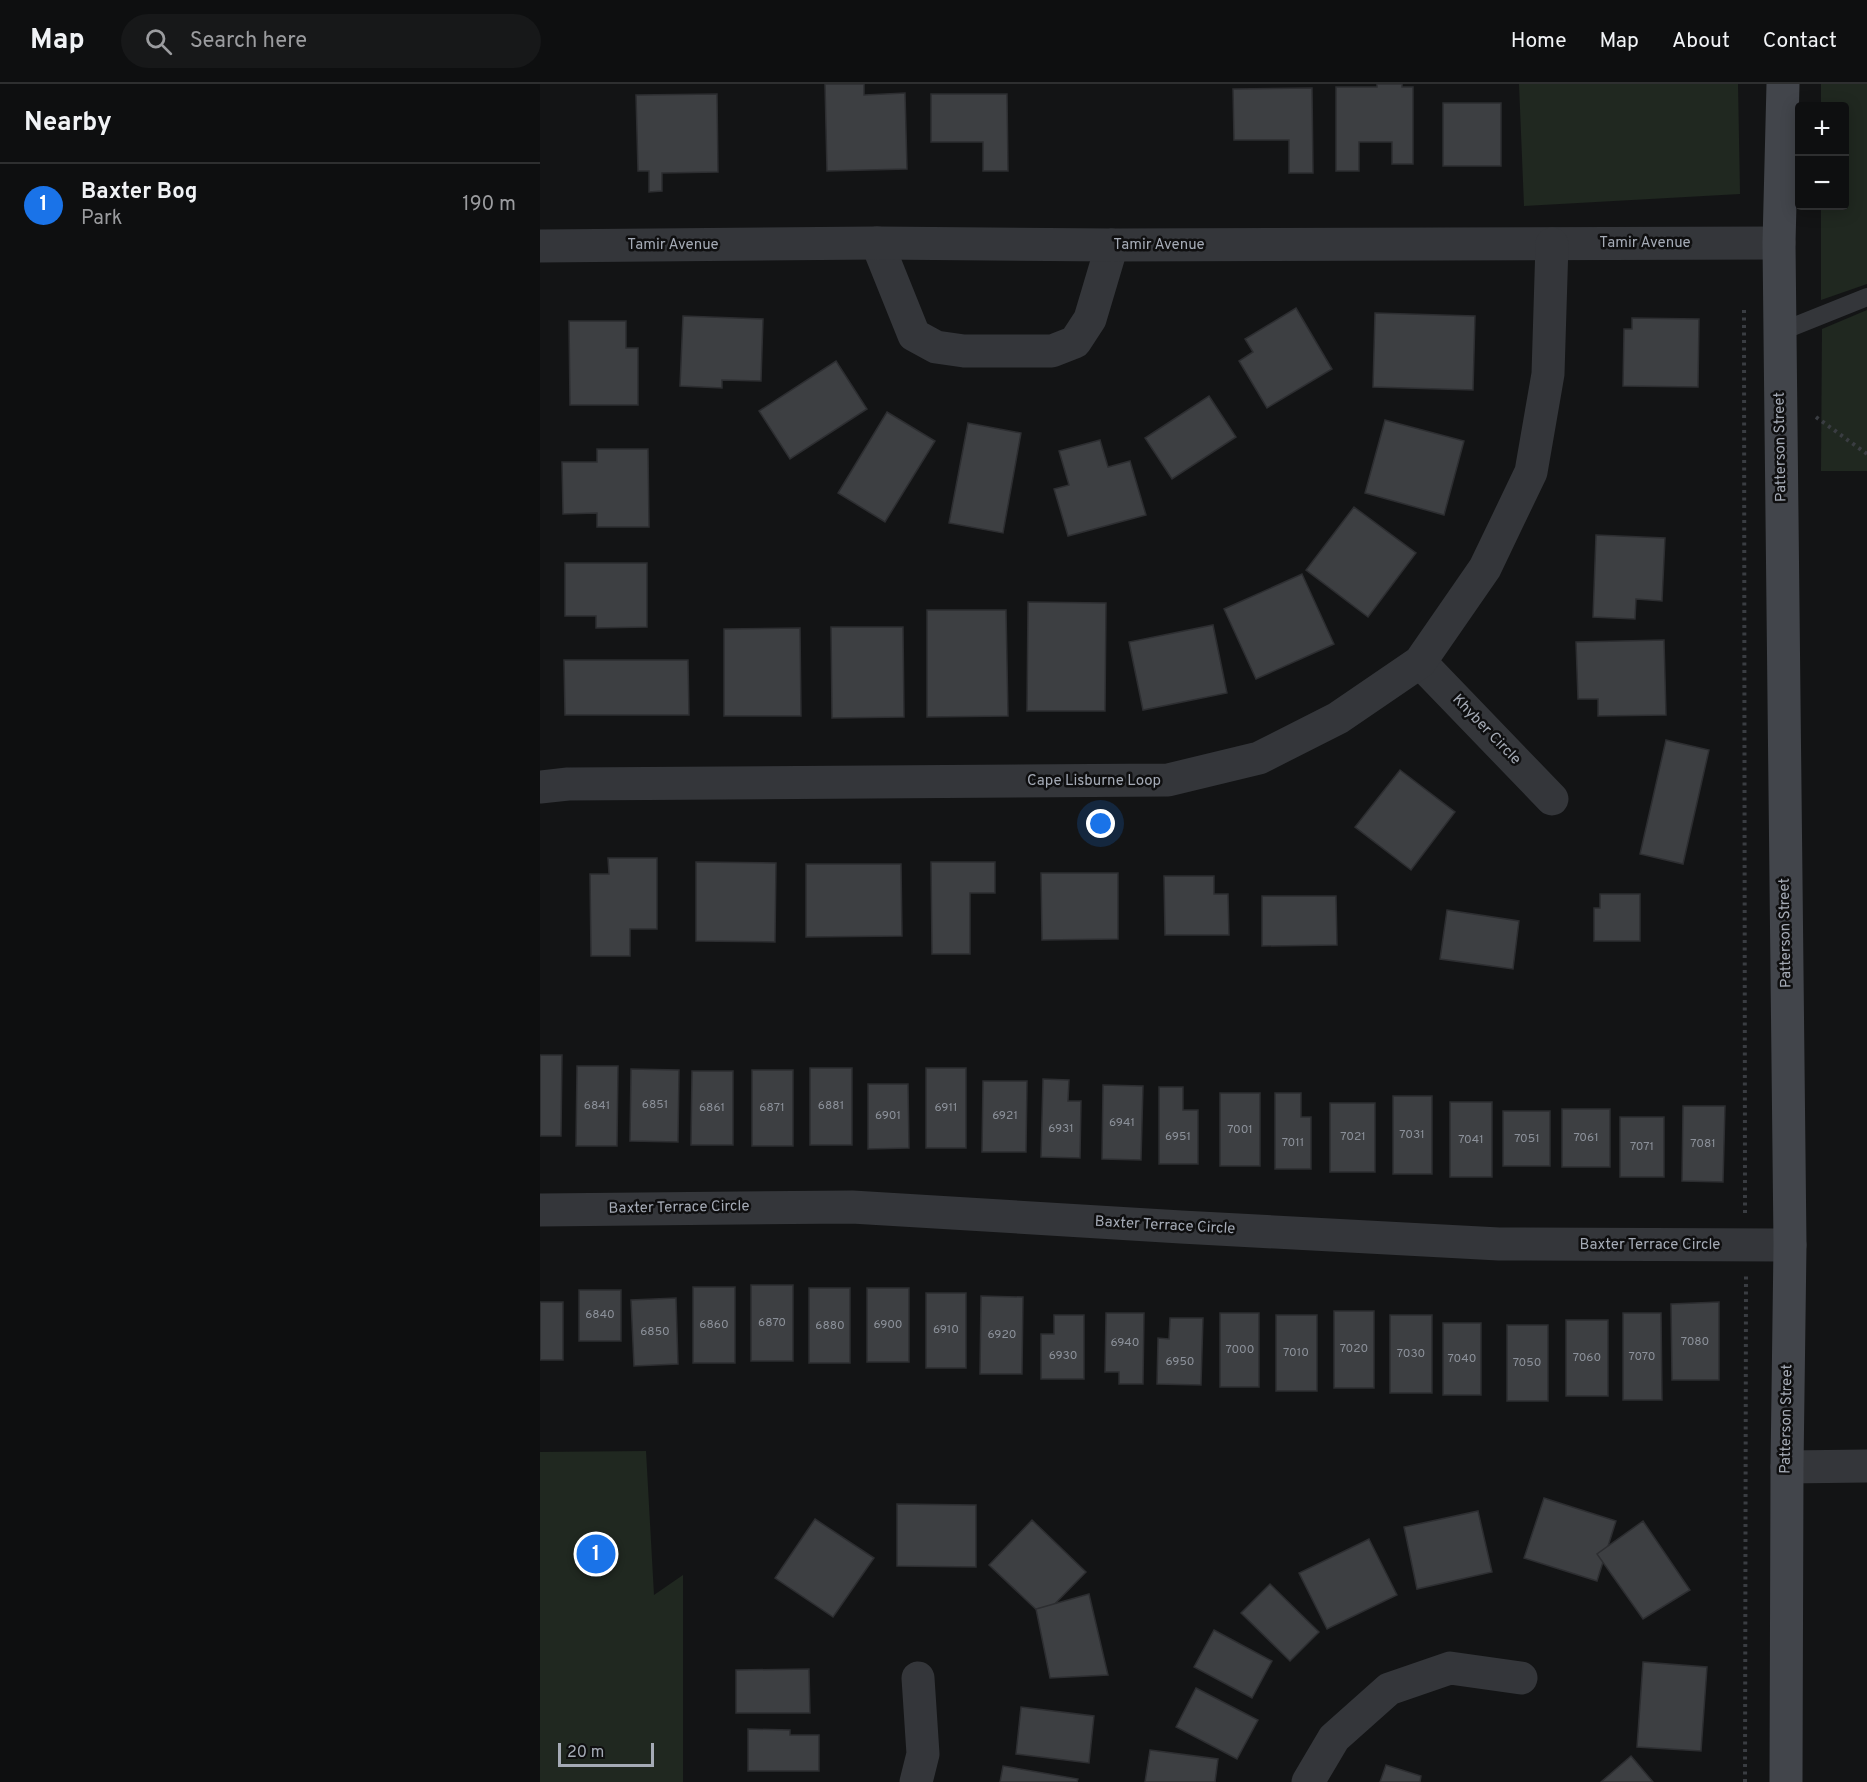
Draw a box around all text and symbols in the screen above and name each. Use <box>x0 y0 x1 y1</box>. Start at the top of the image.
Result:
search box <box>121 14 541 68</box>
text: Map <box>30 23 85 59</box>
icon: search <box>142 25 175 58</box>
text: Search here <box>190 28 307 55</box>
text: Home <box>1511 28 1567 55</box>
text: Map <box>1600 28 1639 55</box>
text: About <box>1672 28 1730 55</box>
text: Contact <box>1763 28 1837 55</box>
map controls <box>1795 102 1849 210</box>
button: + <box>1795 102 1849 156</box>
text: Nearby <box>24 107 112 140</box>
button: − <box>1795 156 1849 210</box>
text: Baxter Bog <box>81 179 197 206</box>
text: 1 <box>40 192 48 218</box>
text: 190 m <box>462 192 516 218</box>
text: Park <box>81 206 122 232</box>
street label: Tamir Avenue <box>1599 234 1691 253</box>
street label: Tamir Avenue <box>627 236 719 255</box>
street label: Tamir Avenue <box>1113 236 1205 255</box>
street label: Patterson Street <box>1771 392 1791 502</box>
street label: Khyber Circle <box>1448 691 1524 769</box>
street label: Cape Lisburne Loop <box>1027 772 1161 791</box>
your location <box>1086 809 1115 838</box>
street label: Patterson Street <box>1776 878 1796 988</box>
house number: 6851 <box>642 1097 668 1113</box>
house number: 6841 <box>584 1098 610 1114</box>
house number: 6881 <box>818 1098 844 1114</box>
house number: 6861 <box>699 1100 725 1116</box>
house number: 6871 <box>759 1100 785 1116</box>
house number: 6911 <box>935 1100 957 1116</box>
house number: 6901 <box>875 1108 901 1124</box>
house number: 6921 <box>992 1108 1018 1124</box>
house number: 6941 <box>1109 1115 1135 1131</box>
house number: 6931 <box>1048 1121 1074 1137</box>
house number: 7001 <box>1227 1122 1253 1138</box>
house number: 7031 <box>1399 1127 1425 1143</box>
house number: 6951 <box>1165 1129 1191 1145</box>
house number: 7021 <box>1340 1129 1366 1145</box>
house number: 7061 <box>1573 1130 1599 1146</box>
house number: 7051 <box>1514 1131 1540 1147</box>
house number: 7041 <box>1458 1132 1484 1148</box>
house number: 7011 <box>1282 1135 1304 1151</box>
house number: 7081 <box>1690 1136 1716 1152</box>
house number: 7071 <box>1630 1139 1654 1155</box>
street label: Baxter Terrace Circle <box>608 1197 750 1219</box>
street label: Baxter Terrace Circle <box>1094 1213 1236 1239</box>
street label: Baxter Terrace Circle <box>1580 1236 1720 1255</box>
house number: 6840 <box>585 1307 615 1323</box>
house number: 6870 <box>758 1315 786 1331</box>
house number: 6860 <box>699 1317 729 1333</box>
house number: 6900 <box>873 1317 903 1333</box>
house number: 6880 <box>815 1318 845 1334</box>
house number: 6910 <box>933 1322 959 1338</box>
house number: 6850 <box>640 1324 670 1340</box>
house number: 6920 <box>988 1327 1016 1343</box>
house number: 7080 <box>1681 1334 1709 1350</box>
house number: 6940 <box>1110 1335 1140 1351</box>
house number: 7020 <box>1340 1341 1368 1357</box>
house number: 7000 <box>1226 1342 1254 1358</box>
house number: 7010 <box>1283 1345 1309 1361</box>
house number: 7030 <box>1397 1346 1425 1362</box>
house number: 6930 <box>1049 1348 1077 1364</box>
house number: 7070 <box>1629 1349 1655 1365</box>
house number: 7060 <box>1573 1350 1601 1366</box>
house number: 7040 <box>1448 1351 1476 1367</box>
house number: 6950 <box>1165 1354 1195 1370</box>
house number: 7050 <box>1513 1355 1541 1371</box>
street label: Patterson Street <box>1777 1364 1797 1474</box>
pin: 1 <box>576 1532 616 1576</box>
scale bar <box>558 1740 654 1768</box>
text: 20 m <box>567 1743 604 1763</box>

